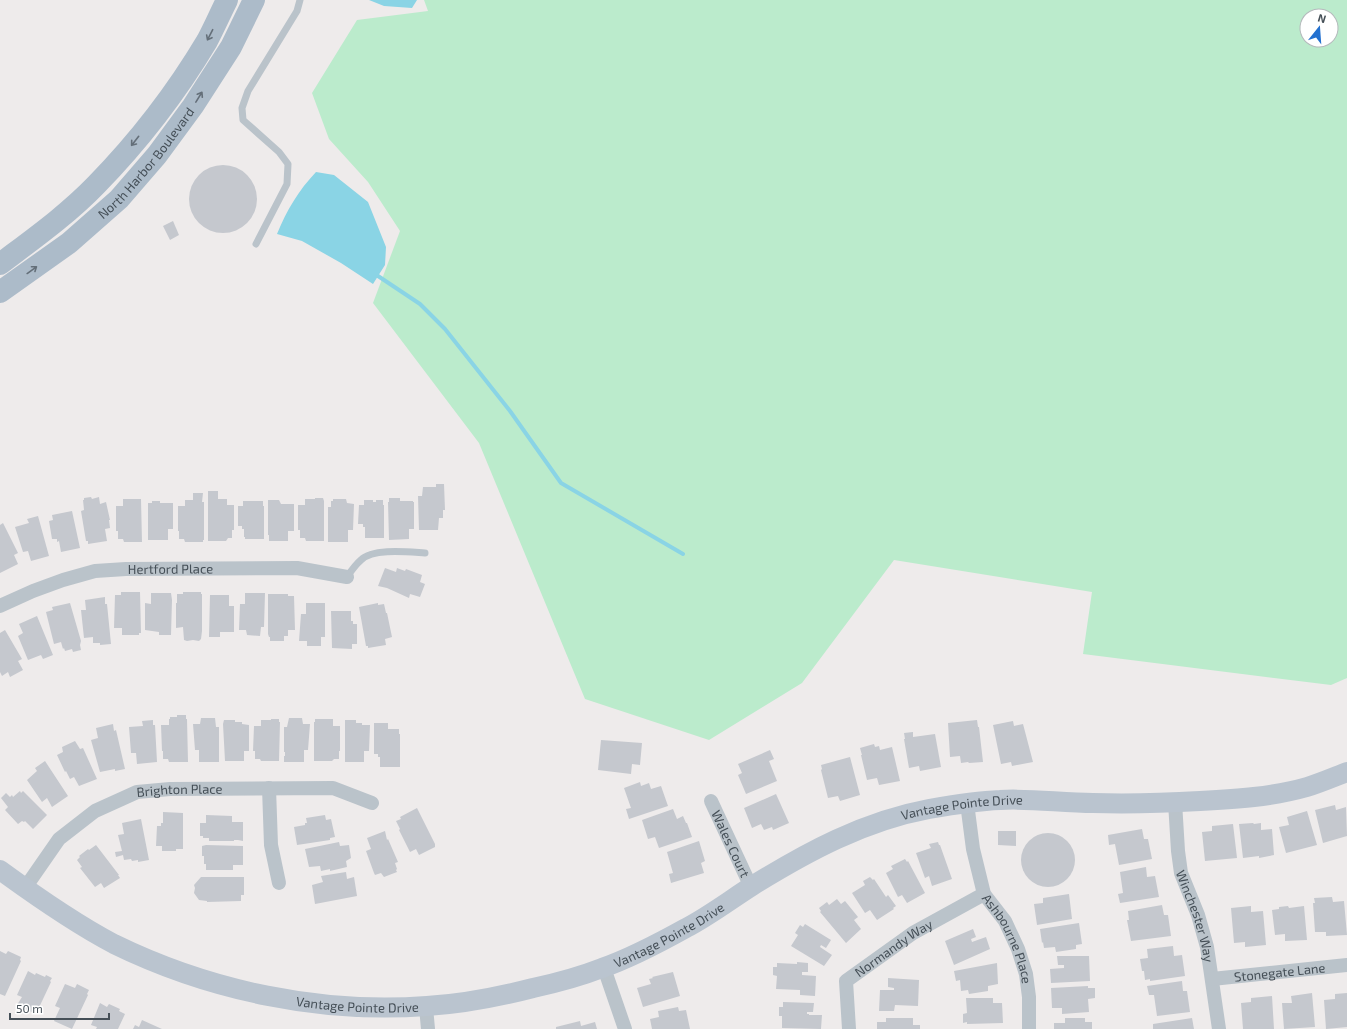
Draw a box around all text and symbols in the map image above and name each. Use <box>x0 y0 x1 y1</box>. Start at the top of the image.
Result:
north arrow <box>1299 8 1339 48</box>
text: N <box>1316 11 1328 25</box>
one-way arrow <box>205 29 213 41</box>
one-way arrow <box>195 92 203 103</box>
street label: North Harbor Boulevard <box>94 104 197 222</box>
one-way arrow <box>131 136 140 147</box>
one-way arrow <box>26 266 37 274</box>
street label: Hertford Place <box>128 560 213 577</box>
street label: Brighton Place <box>136 781 223 800</box>
street label: Vantage Pointe Drive <box>899 792 1023 823</box>
street label: Wales Court <box>708 808 753 880</box>
street label: Winchester Way <box>1173 868 1217 963</box>
street label: Ashbourne Place <box>979 890 1035 984</box>
street label: Vantage Pointe Drive <box>611 899 727 971</box>
street label: Normandy Way <box>851 916 935 980</box>
street label: Stonegate Lane <box>1233 959 1326 985</box>
street label: Vantage Pointe Drive <box>295 993 419 1016</box>
scale bar <box>10 995 109 1021</box>
text: 50 m <box>16 1001 43 1015</box>

